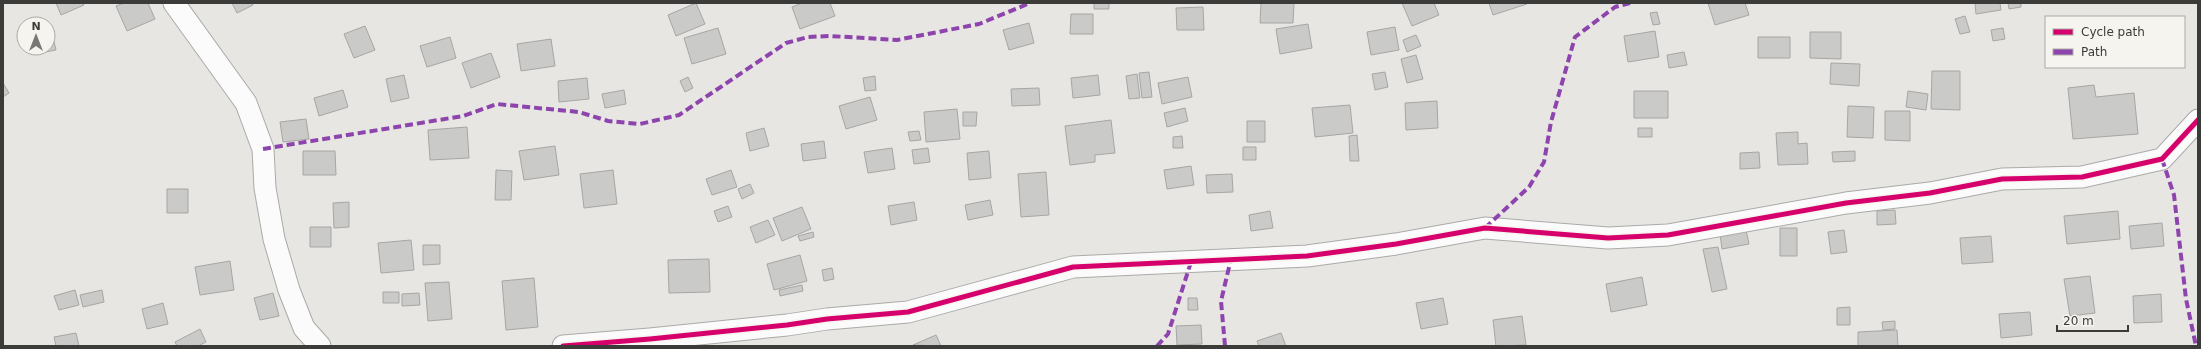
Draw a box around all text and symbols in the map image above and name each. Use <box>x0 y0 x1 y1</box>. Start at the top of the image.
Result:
north arrow <box>16 16 56 56</box>
legend <box>2045 16 2185 68</box>
text: N <box>31 20 41 33</box>
text: Cycle path <box>2081 25 2145 39</box>
text: Path <box>2081 45 2107 59</box>
scale bar <box>2057 307 2128 333</box>
text: 20 m <box>2063 314 2094 328</box>

